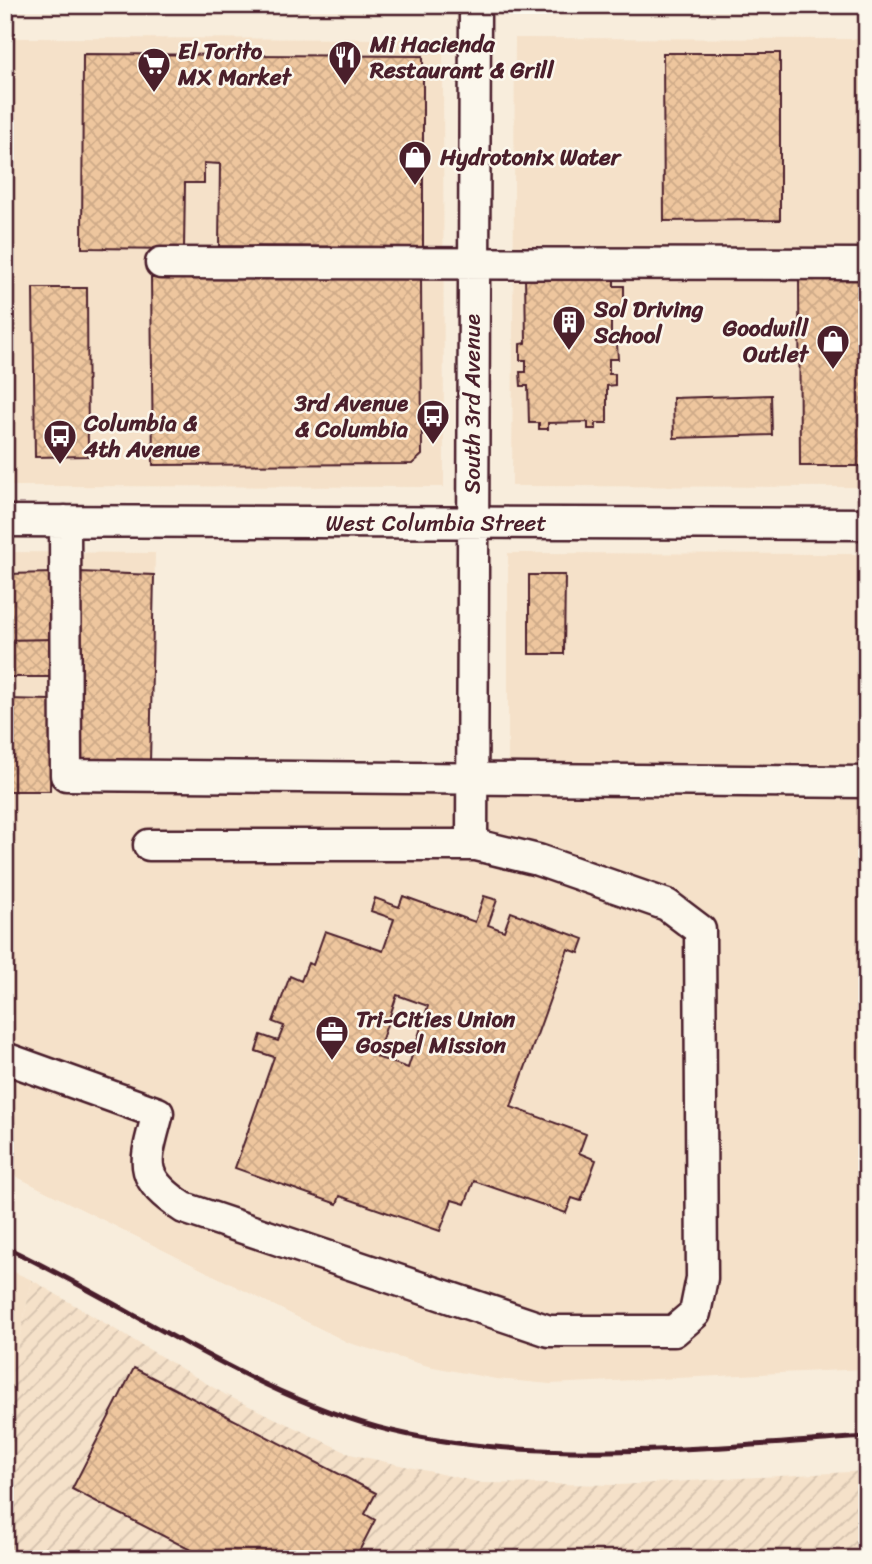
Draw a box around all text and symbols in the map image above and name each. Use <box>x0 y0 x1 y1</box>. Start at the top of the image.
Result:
place label: Mi Hacienda Restaurant & Grill <box>369 24 555 91</box>
place label: El Torito MX Market <box>177 31 293 98</box>
restaurant icon: Mi Hacienda Restaurant & Grill <box>326 38 364 87</box>
supermarket icon: El Torito MX Market <box>135 45 173 94</box>
place label: Hydrotonix Water <box>439 137 623 178</box>
shop icon: Hydrotonix Water <box>396 138 434 187</box>
place label: Sol Driving School <box>593 289 704 356</box>
building icon: Sol Driving School <box>550 303 588 352</box>
place label: Goodwill Outlet <box>722 308 810 375</box>
street label: South 3rd Avenue <box>452 314 493 494</box>
shop icon: Goodwill Outlet <box>814 322 852 371</box>
place label: 3rd Avenue & Columbia <box>293 383 409 450</box>
bus stop icon: 3rd Avenue & Columbia <box>414 397 452 446</box>
place label: Columbia & 4th Avenue <box>83 403 201 470</box>
bus stop icon: Columbia & 4th Avenue <box>41 417 79 466</box>
street label: West Columbia Street <box>325 503 547 544</box>
place label: Tri-Cities Union Gospel Mission <box>355 999 516 1066</box>
office icon: Tri-Cities Union Gospel Mission <box>313 1013 351 1062</box>

